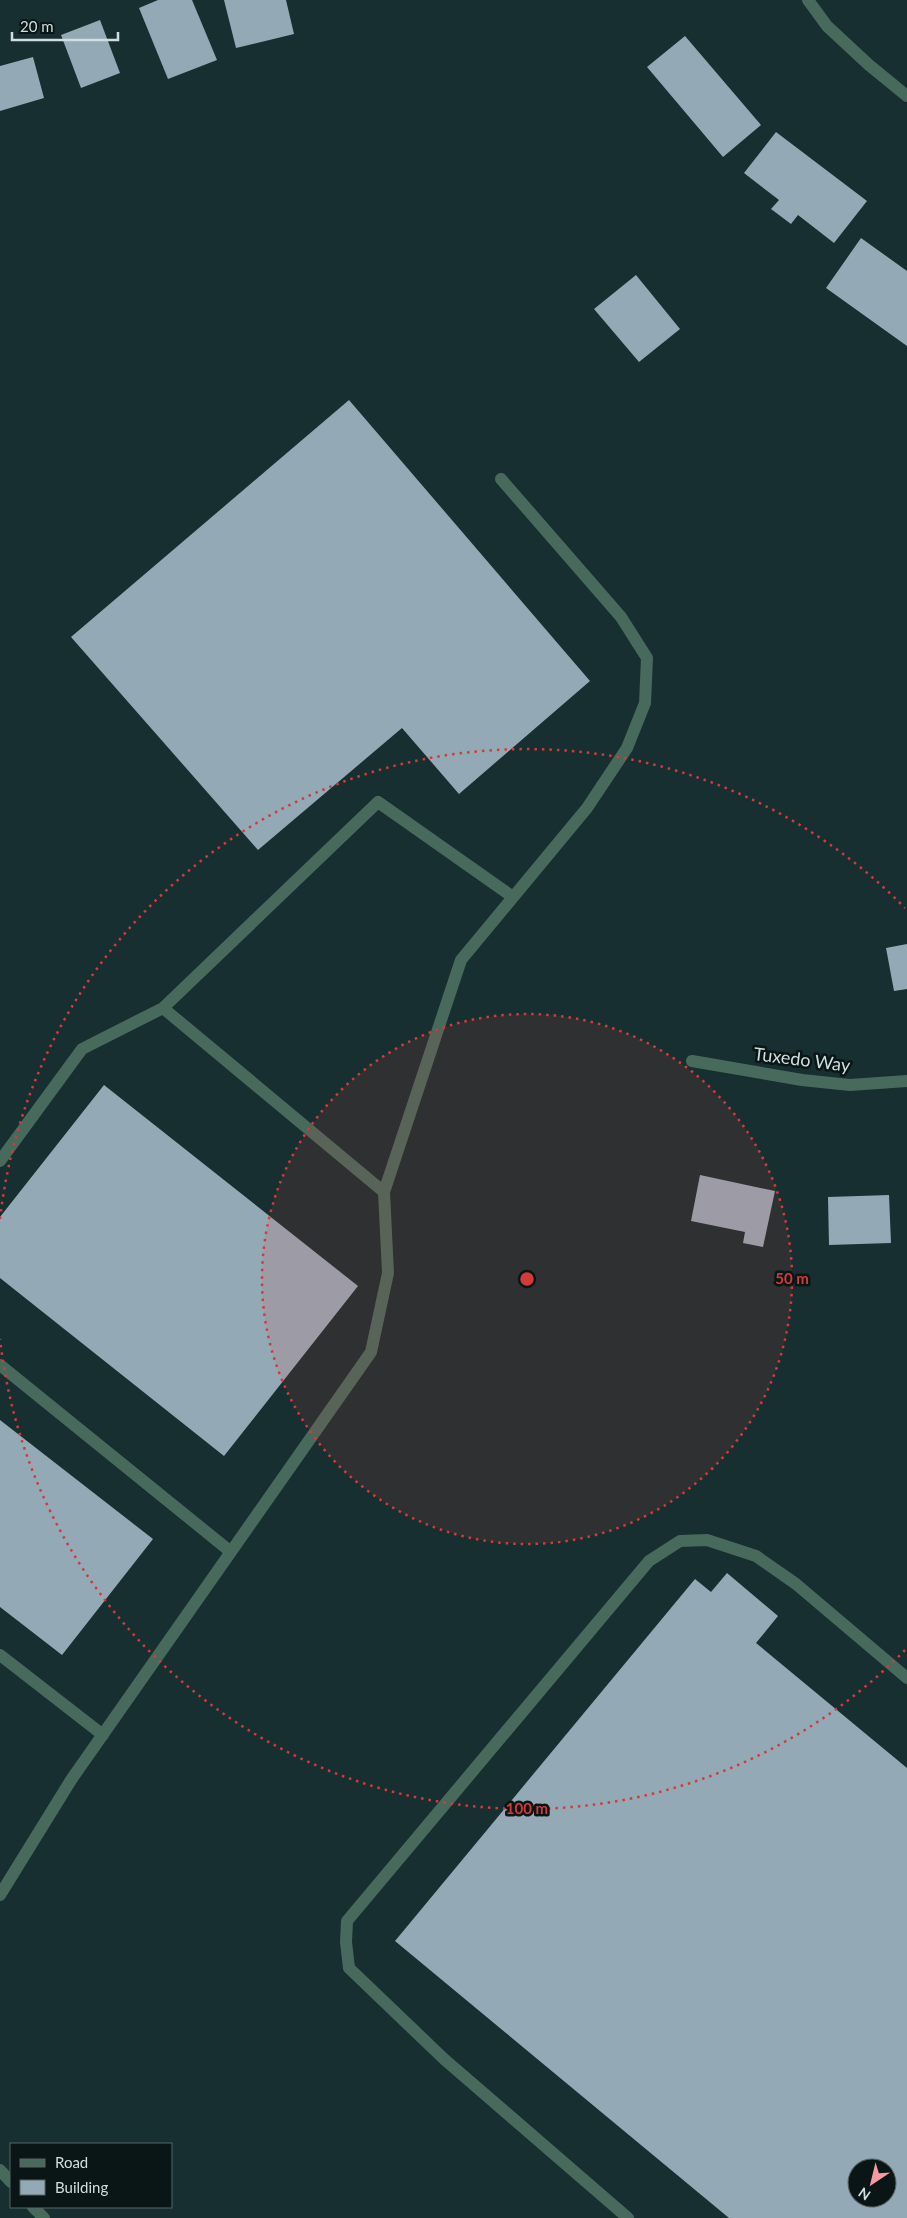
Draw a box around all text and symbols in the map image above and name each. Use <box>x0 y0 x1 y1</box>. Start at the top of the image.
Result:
scale bar <box>12 10 119 42</box>
text: 20 m <box>20 17 54 35</box>
street label: Tuxedo Way <box>753 1042 852 1076</box>
text: 50 m <box>775 1269 809 1287</box>
centre of rings <box>518 1270 536 1288</box>
text: 100 m <box>506 1799 548 1817</box>
legend <box>10 2143 172 2208</box>
text: Road <box>55 2153 88 2171</box>
north arrow <box>847 2158 897 2208</box>
text: Building <box>55 2178 108 2196</box>
text: N <box>855 2184 874 2204</box>

